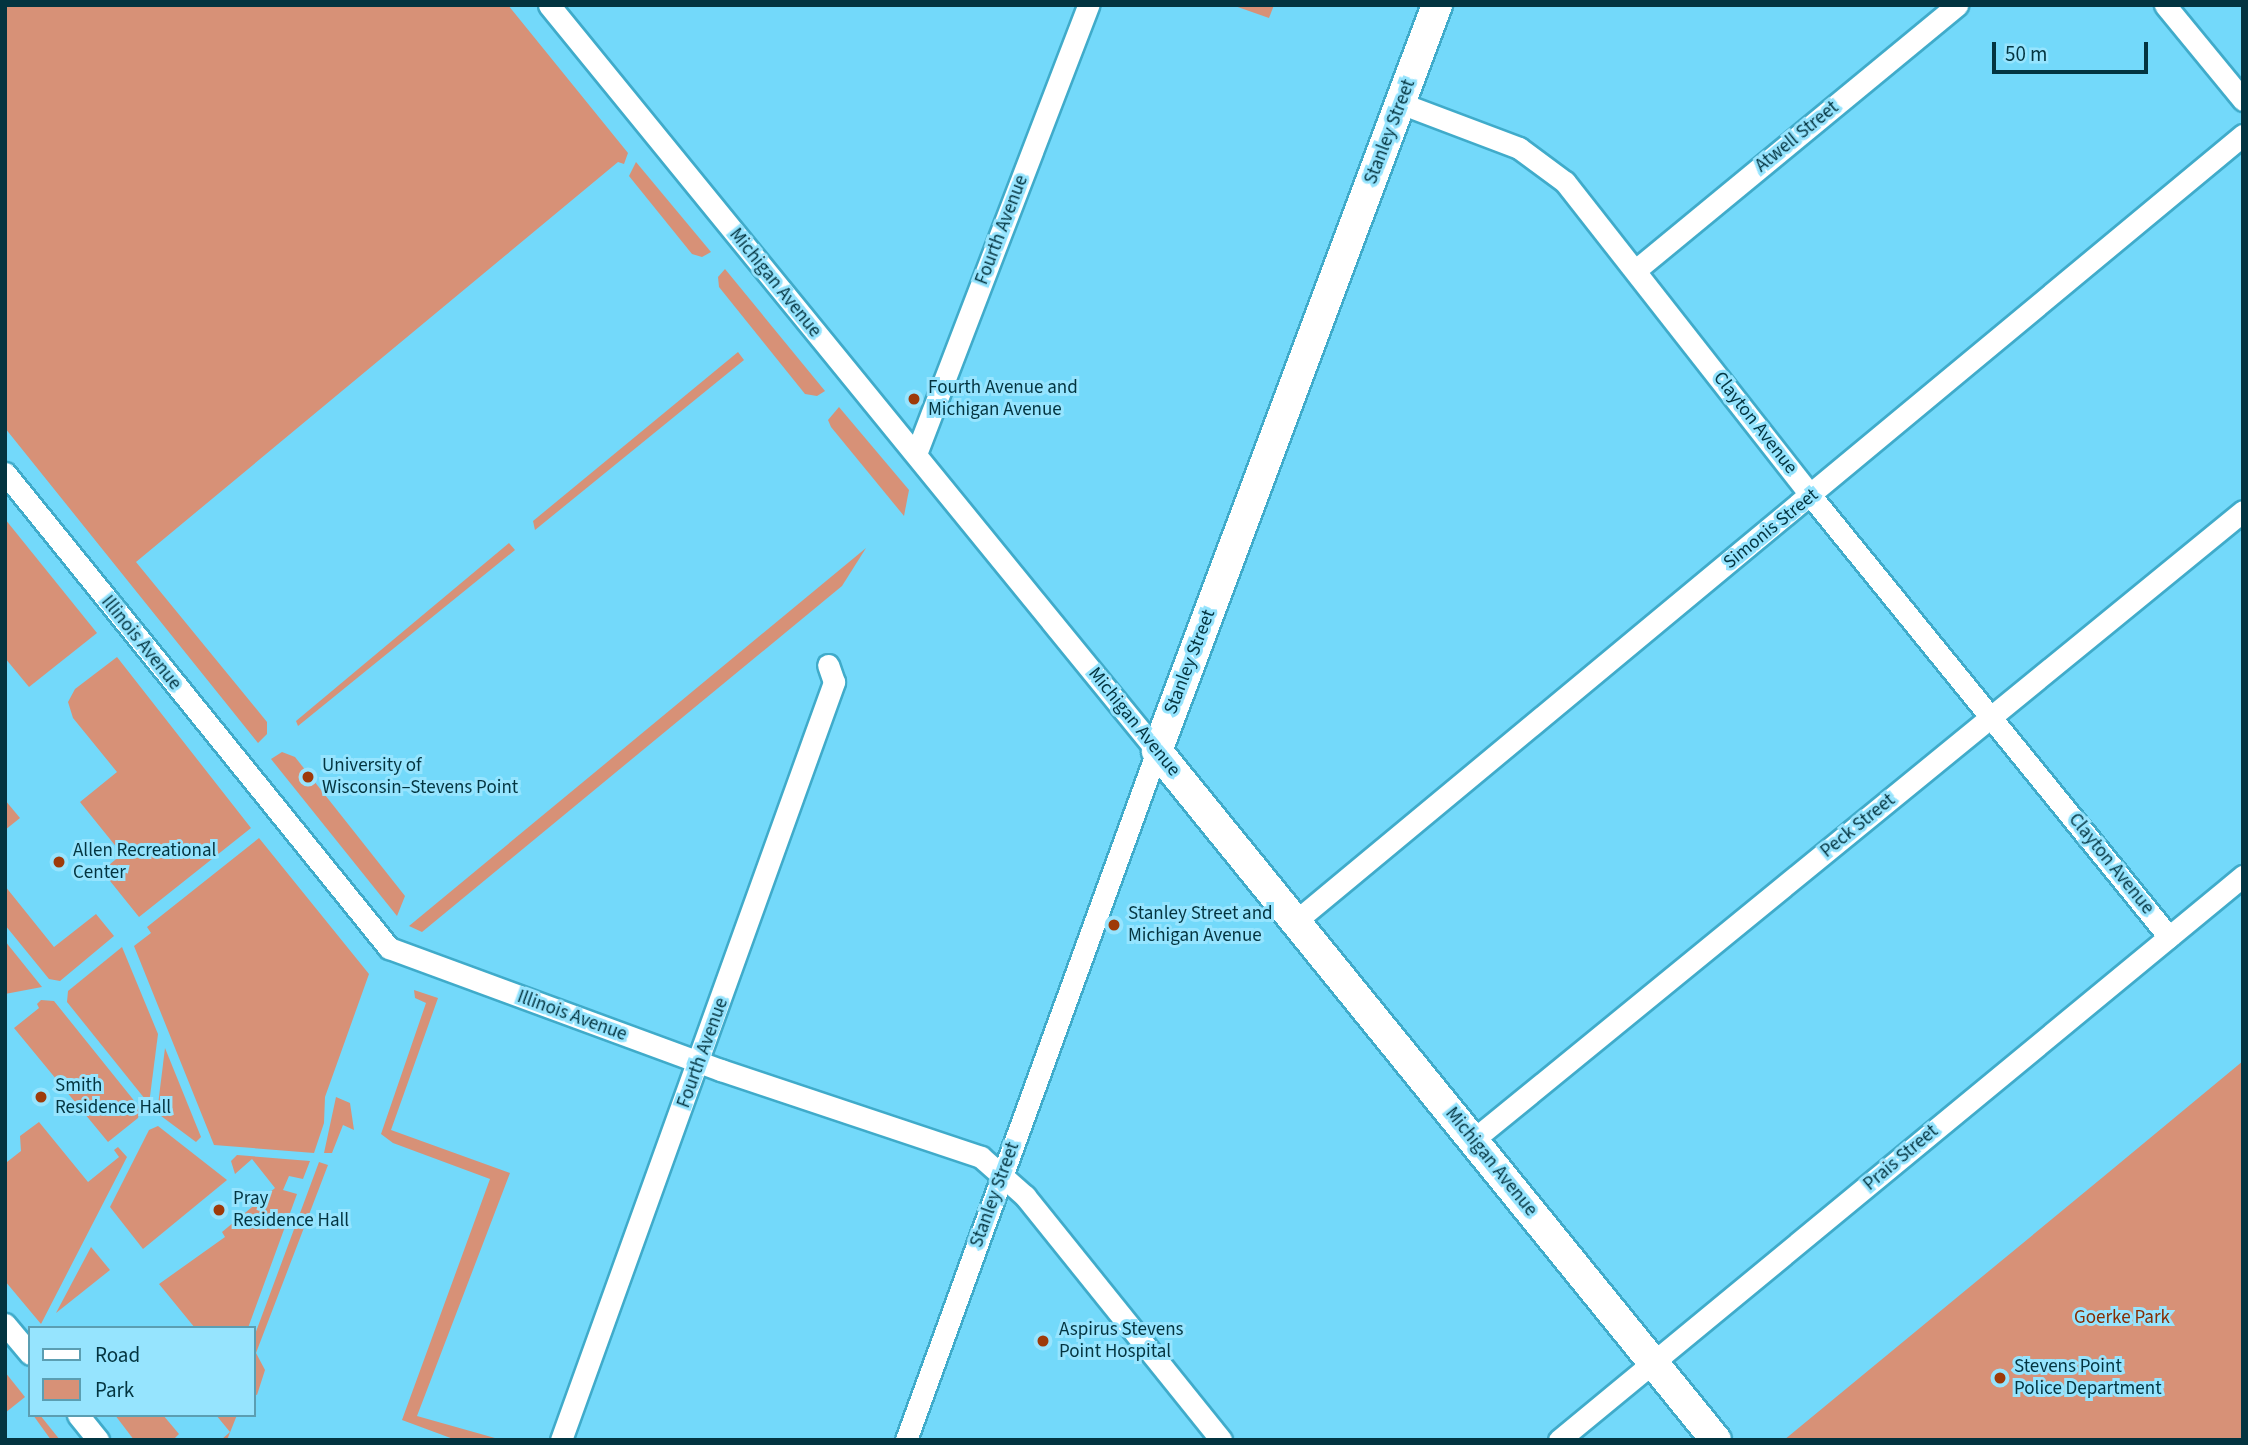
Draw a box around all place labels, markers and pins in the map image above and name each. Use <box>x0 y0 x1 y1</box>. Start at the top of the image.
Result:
place label: Fourth Avenue and Michigan Avenue <box>928 377 1078 421</box>
marker: Fourth Avenue and Michigan Avenue <box>906 391 922 407</box>
place label: University of Wisconsin–Stevens Point <box>322 755 518 799</box>
marker: University of Wisconsin–Stevens Point <box>300 769 316 785</box>
place label: Allen Recreational Center <box>73 840 216 884</box>
marker: Allen Recreational Center <box>51 854 67 870</box>
place label: Stanley Street and Michigan Avenue <box>1128 903 1273 947</box>
marker: Stanley Street and Michigan Avenue <box>1106 917 1122 933</box>
place label: Smith Residence Hall <box>55 1075 171 1119</box>
marker: Smith Residence Hall <box>33 1089 49 1105</box>
place label: Pray Residence Hall <box>233 1188 349 1232</box>
marker: Pray Residence Hall <box>211 1202 227 1218</box>
place label: Aspirus Stevens Point Hospital <box>1059 1319 1184 1363</box>
marker: Aspirus Stevens Point Hospital <box>1033 1331 1053 1351</box>
place label: Stevens Point Police Department <box>2014 1356 2162 1400</box>
marker: Stevens Point Police Department <box>1992 1370 2008 1386</box>

